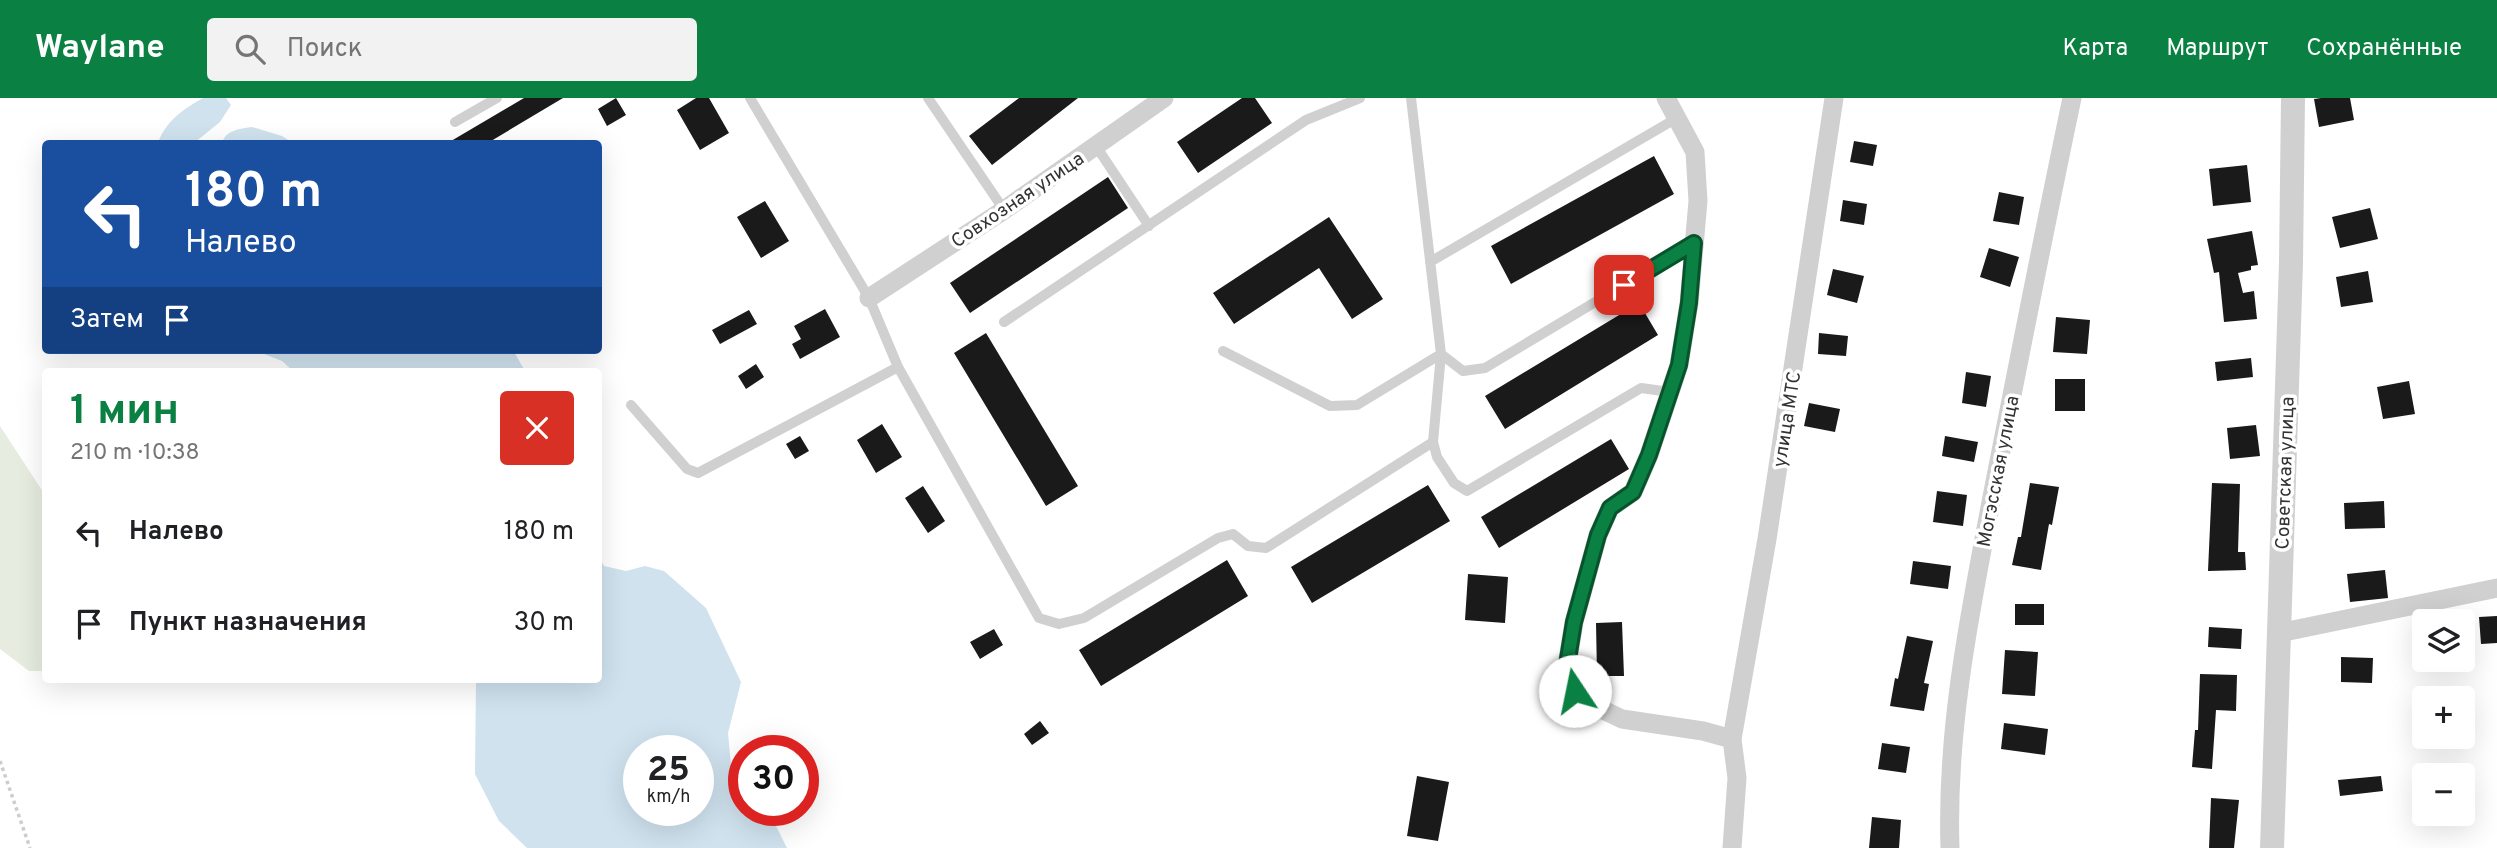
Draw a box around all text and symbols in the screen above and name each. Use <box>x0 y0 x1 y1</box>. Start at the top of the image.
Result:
search box <box>207 18 697 81</box>
text: Waylane <box>35 28 165 70</box>
icon: search <box>231 30 269 68</box>
text: Поиск <box>287 33 363 66</box>
text: Карта <box>2062 34 2128 64</box>
text: Маршрут <box>2166 34 2268 64</box>
text: Сохранённые <box>2306 34 2462 64</box>
street label: Совхозная улица <box>947 147 1089 254</box>
text: 180 m <box>185 163 322 225</box>
icon: left <box>70 168 161 259</box>
text: Налево <box>185 224 297 264</box>
pin <box>1594 255 1654 315</box>
icon: arrive <box>1605 266 1643 304</box>
icon: arrive <box>158 301 196 339</box>
text: Затем <box>70 304 144 337</box>
street label: улица МТС <box>1769 370 1807 469</box>
text: 1 мин <box>70 386 179 439</box>
button: close <box>500 391 574 465</box>
street label: Могэсская улица <box>1973 394 2025 549</box>
street label: Советская улица <box>2271 396 2301 550</box>
text: 210 m · 10:38 <box>70 439 200 468</box>
icon: left <box>70 514 108 552</box>
text: Налево <box>129 516 224 549</box>
text: 180 m <box>504 516 574 549</box>
icon: arrive <box>70 605 108 643</box>
text: Пункт назначения <box>129 607 367 640</box>
text: 30 m <box>514 607 574 640</box>
map controls <box>2412 609 2475 826</box>
button: layers <box>2412 609 2475 672</box>
position arrow <box>1538 654 1612 728</box>
button: + <box>2412 686 2475 749</box>
speed limit sign: 30 <box>728 735 819 826</box>
text: 25 <box>647 749 690 793</box>
button: − <box>2412 763 2475 826</box>
text: km/h <box>647 786 690 809</box>

